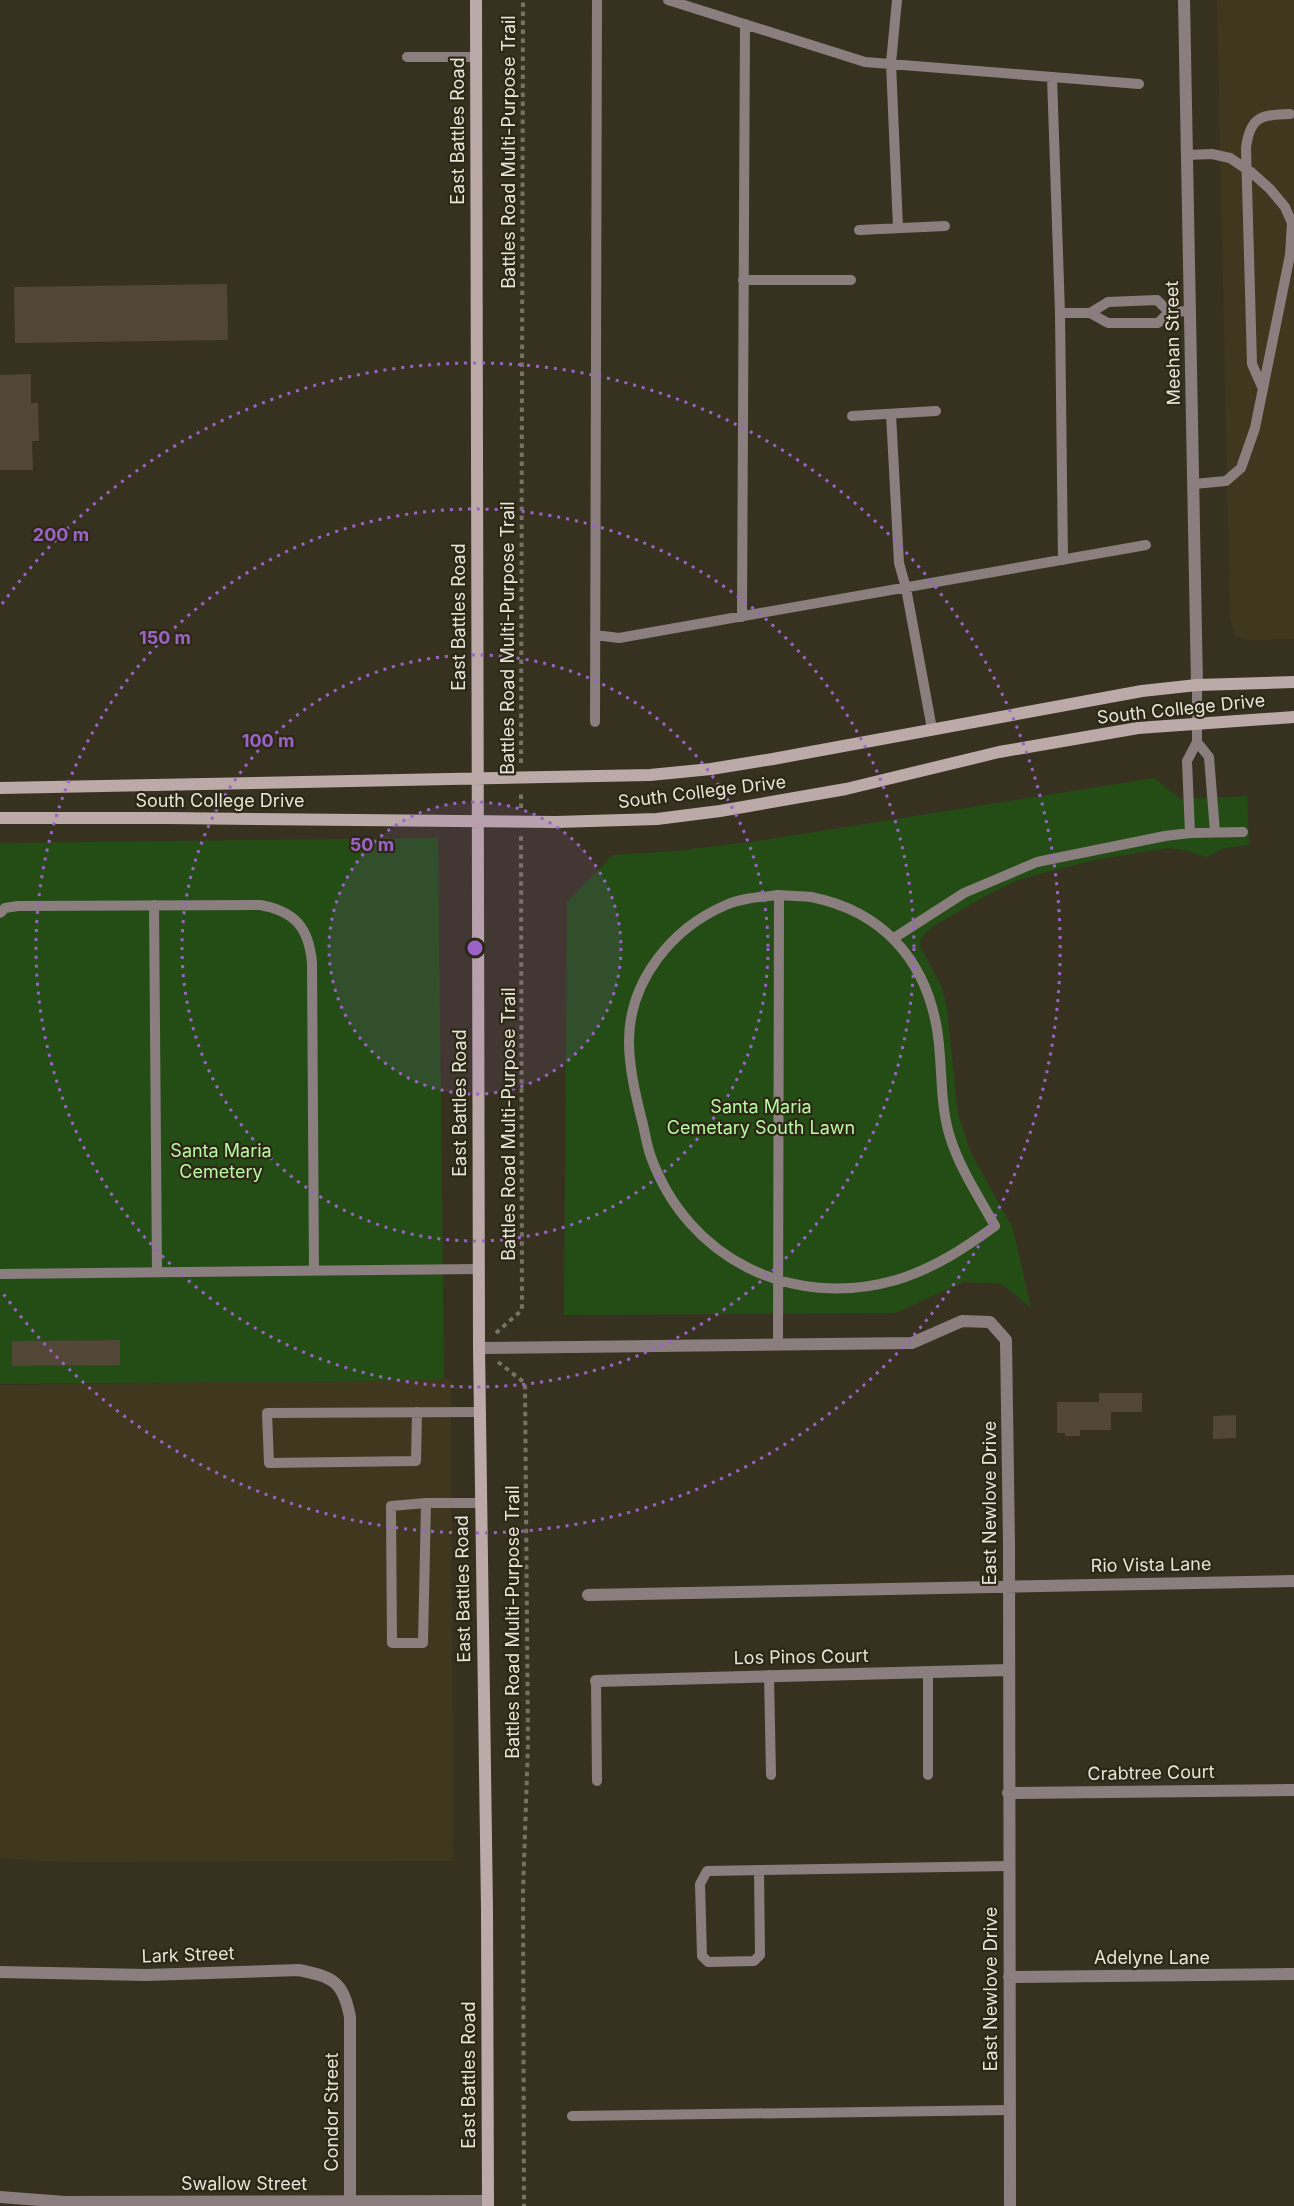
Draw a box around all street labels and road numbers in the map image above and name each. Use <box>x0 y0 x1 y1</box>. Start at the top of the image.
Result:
street label: Battles Road Multi-Purpose Trail <box>498 15 519 289</box>
street label: East Battles Road <box>447 57 468 205</box>
street label: Meehan Street <box>1161 280 1184 405</box>
street label: Battles Road Multi-Purpose Trail <box>497 501 518 775</box>
street label: East Battles Road <box>448 543 469 691</box>
street label: South College Drive <box>1096 689 1266 728</box>
street label: South College Drive <box>617 771 787 812</box>
street label: South College Drive <box>136 790 305 811</box>
street label: Battles Road Multi-Purpose Trail <box>498 987 519 1261</box>
street label: East Battles Road <box>449 1029 470 1177</box>
street label: East Newlove Drive <box>979 1421 1000 1585</box>
street label: Battles Road Multi-Purpose Trail <box>502 1485 523 1759</box>
street label: East Battles Road <box>451 1515 474 1663</box>
street label: Rio Vista Lane <box>1090 1553 1211 1576</box>
street label: Los Pinos Court <box>733 1645 869 1668</box>
street label: Crabtree Court <box>1087 1761 1215 1784</box>
street label: East Newlove Drive <box>980 1907 1001 2071</box>
street label: Lark Street <box>141 1942 235 1967</box>
street label: Adelyne Lane <box>1094 1947 1210 1968</box>
street label: East Battles Road <box>458 2001 479 2149</box>
street label: Condor Street <box>321 2052 342 2172</box>
street label: Swallow Street <box>181 2173 307 2194</box>

